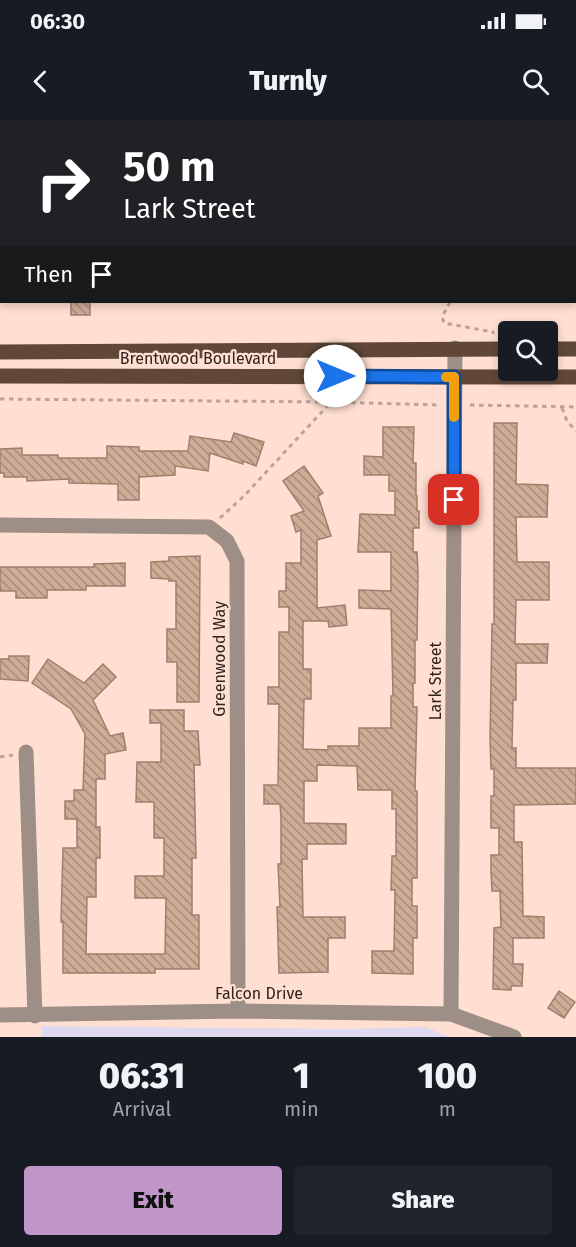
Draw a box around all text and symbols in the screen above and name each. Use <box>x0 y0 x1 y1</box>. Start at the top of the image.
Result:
text: 06:30 <box>30 8 85 35</box>
icon: back <box>24 65 57 98</box>
text: Turnly <box>249 65 327 97</box>
icon: search <box>519 65 552 98</box>
text: 50 m <box>123 142 216 192</box>
icon: right <box>24 144 102 222</box>
text: Lark Street <box>123 193 256 225</box>
icon: arrive <box>85 258 118 291</box>
text: Then <box>24 261 73 288</box>
map controls <box>498 321 558 381</box>
button: search <box>498 321 558 381</box>
position arrow <box>303 344 367 408</box>
street label: Brentwood Boulevard <box>120 349 276 368</box>
pin <box>428 474 479 525</box>
icon: arrive <box>437 483 470 516</box>
street label: Greenwood Way <box>210 601 229 717</box>
street label: Lark Street <box>426 642 445 720</box>
street label: Falcon Drive <box>215 984 303 1003</box>
text: 06:31 <box>99 1054 185 1098</box>
text: 1 <box>293 1054 310 1098</box>
text: 100 <box>417 1054 477 1098</box>
text: Arrival <box>113 1097 171 1121</box>
text: min <box>284 1097 319 1121</box>
text: m <box>439 1097 456 1121</box>
button: Exit <box>24 1166 282 1235</box>
button: Share <box>294 1166 552 1235</box>

